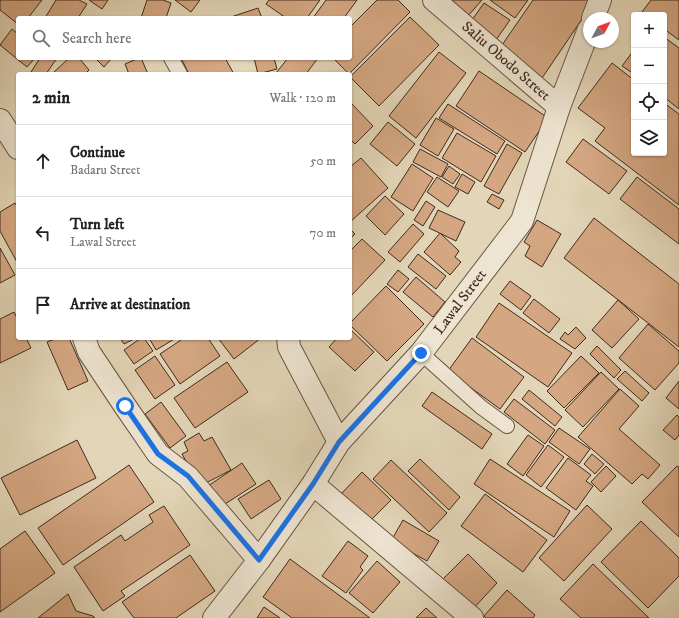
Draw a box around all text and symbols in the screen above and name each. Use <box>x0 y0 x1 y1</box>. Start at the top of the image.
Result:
north arrow <box>583 12 619 48</box>
map controls <box>631 12 667 156</box>
button: + <box>631 12 667 48</box>
search box <box>16 16 352 60</box>
street label: Saliu Obodo Street <box>458 17 554 105</box>
icon: search <box>30 27 52 49</box>
text: Search here <box>62 29 131 48</box>
button: − <box>631 48 667 84</box>
button: locate <box>631 84 667 120</box>
text: 2 min <box>32 87 70 109</box>
text: Walk · 120 m <box>270 90 336 106</box>
button: layers <box>631 120 667 156</box>
text: Continue <box>70 143 125 162</box>
icon: ahead <box>32 150 54 172</box>
text: 50 m <box>310 153 336 169</box>
text: Badaru Street <box>70 162 140 178</box>
text: Turn left <box>70 215 124 234</box>
icon: left <box>32 222 54 244</box>
text: 70 m <box>310 225 336 241</box>
text: Lawal Street <box>70 234 136 250</box>
street label: Lawal Street <box>429 266 491 338</box>
icon: arrive <box>32 294 54 316</box>
text: Arrive at destination <box>70 295 190 314</box>
route end <box>412 344 430 362</box>
route start <box>116 397 134 415</box>

